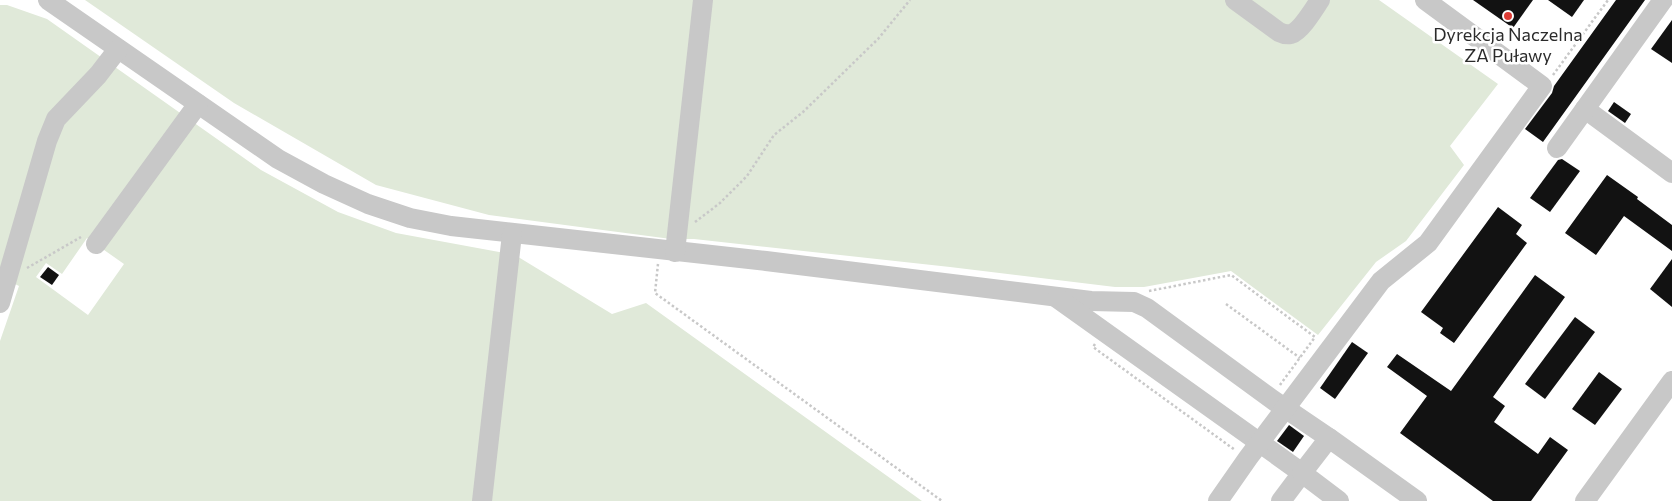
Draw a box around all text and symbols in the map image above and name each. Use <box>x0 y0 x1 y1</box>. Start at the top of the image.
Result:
marker: Dyrekcja Naczelna ZA Puławy <box>1502 10 1514 22</box>
place label: Dyrekcja Naczelna ZA Puławy <box>1433 23 1583 66</box>

